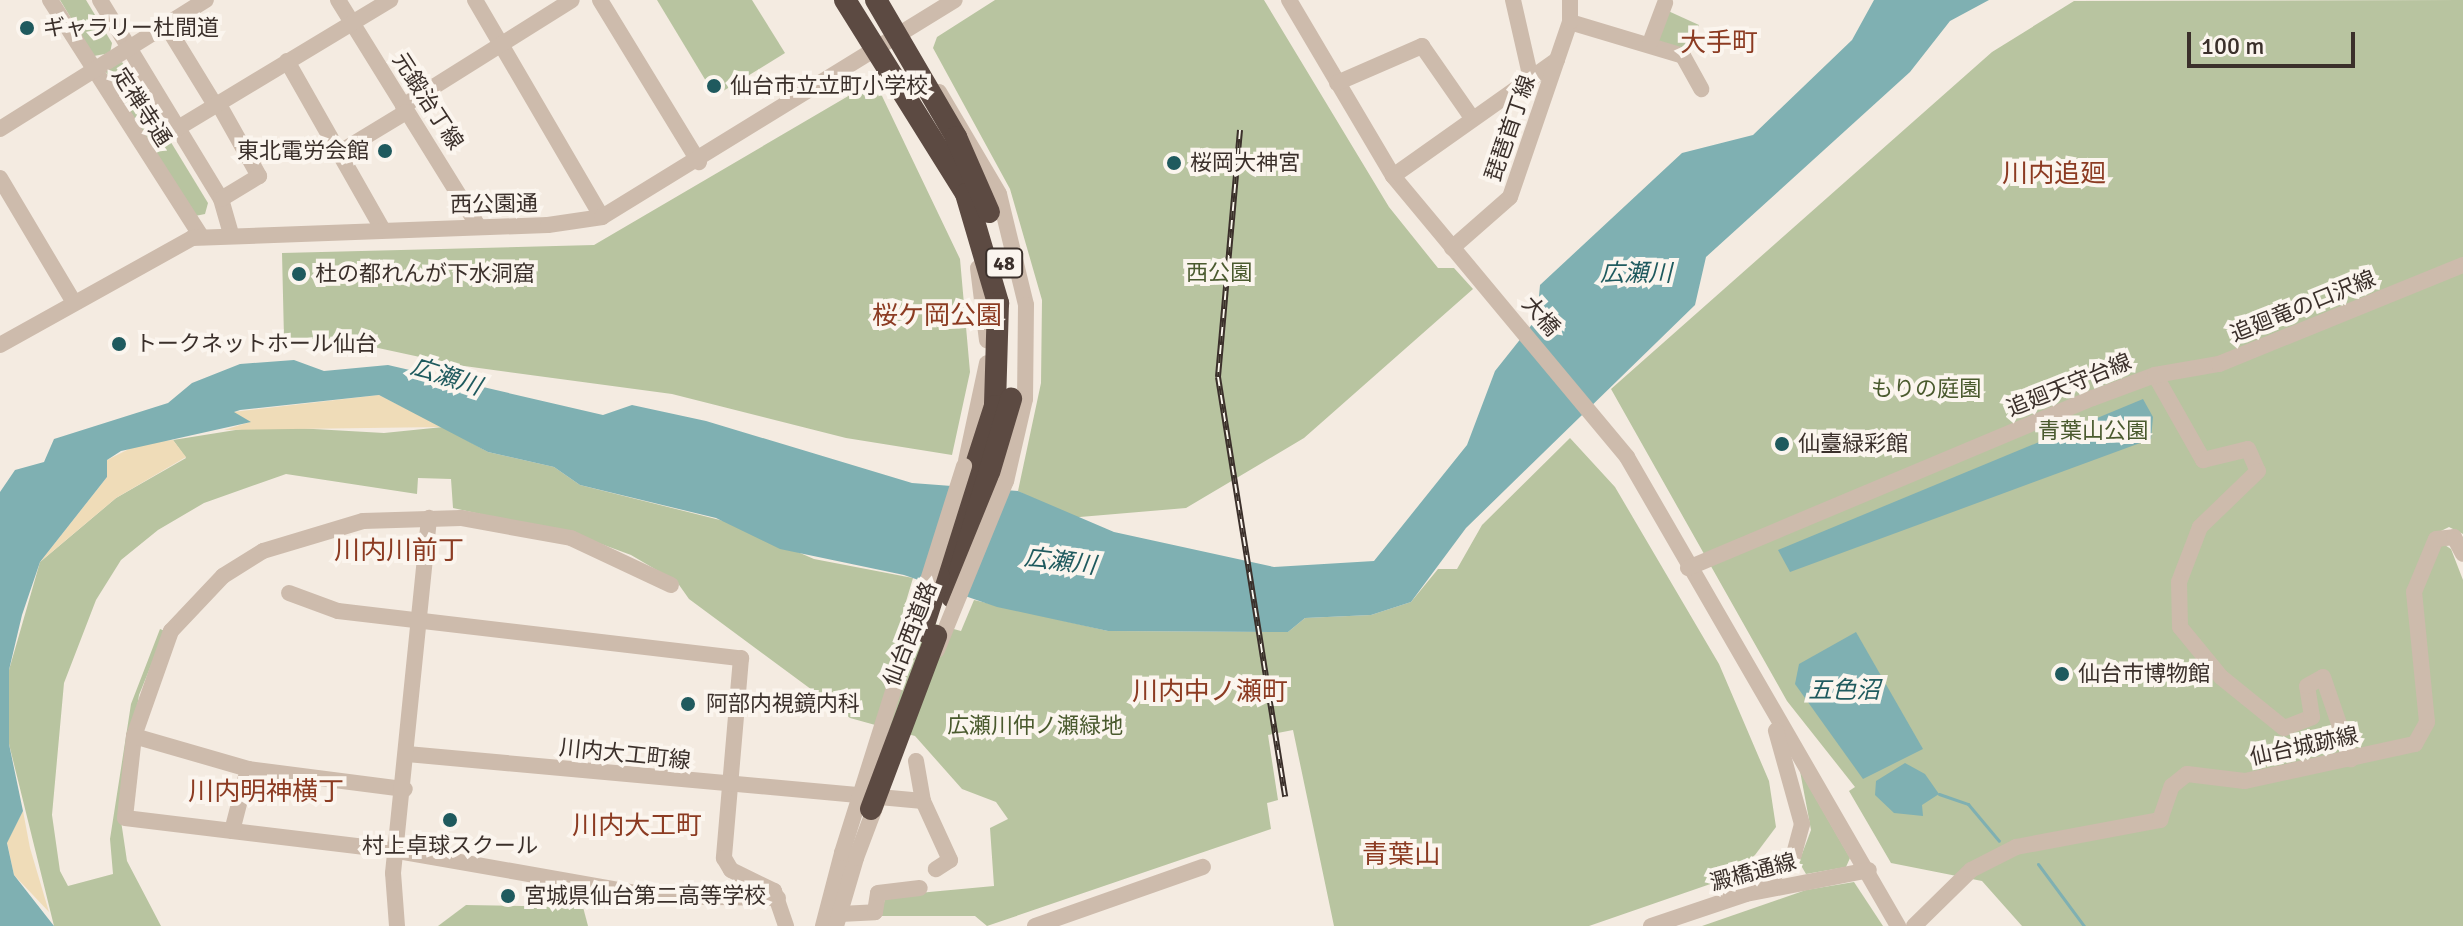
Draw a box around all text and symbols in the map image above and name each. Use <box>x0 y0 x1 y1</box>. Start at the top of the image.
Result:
place label: ギャラリー杜間道 <box>43 15 219 41</box>
scale bar <box>2191 16 2359 66</box>
marker: ギャラリー杜間道 <box>18 19 36 37</box>
district label: 大手町 <box>1680 28 1758 60</box>
text: 100 m <box>2201 31 2264 61</box>
street label: 元鍛治丁線 <box>387 48 469 154</box>
street label: 定禅寺通 <box>107 63 177 151</box>
street label: 琵琶首丁線 <box>1480 72 1540 184</box>
place label: 仙台市立立町小学校 <box>730 73 928 99</box>
marker: 仙台市立立町小学校 <box>705 77 723 95</box>
place label: 東北電労会館 <box>237 138 369 164</box>
marker: 東北電労会館 <box>376 142 394 160</box>
place label: 桜岡大神宮 <box>1190 150 1300 176</box>
marker: 桜岡大神宮 <box>1165 154 1183 172</box>
district label: 川内追廻 <box>2002 159 2106 191</box>
street label: 西公園通 <box>450 190 538 218</box>
road number: 48 <box>984 247 1024 279</box>
park label: 西公園 <box>1186 260 1252 286</box>
water label: 広瀬川 <box>1600 260 1672 288</box>
place label: 杜の都れんが下水洞窟 <box>315 261 535 287</box>
marker: 杜の都れんが下水洞窟 <box>290 265 308 283</box>
street label: 追廻竜の口沢線 <box>2227 265 2379 347</box>
street label: 大橋 <box>1517 291 1565 341</box>
district label: 桜ケ岡公園 <box>872 301 1002 333</box>
place label: トークネットホール仙台 <box>135 331 377 357</box>
marker: トークネットホール仙台 <box>110 335 128 353</box>
street label: 追廻天守台線 <box>2003 348 2135 422</box>
water label: 広瀬川 <box>407 352 485 402</box>
park label: もりの庭園 <box>1871 376 1981 402</box>
park label: 青葉山公園 <box>2038 418 2148 444</box>
place label: 仙臺緑彩館 <box>1798 431 1908 457</box>
marker: 仙臺緑彩館 <box>1773 435 1791 453</box>
district label: 川内川前丁 <box>334 536 464 568</box>
water label: 広瀬川 <box>1023 543 1097 581</box>
street label: 仙台西道路 <box>878 578 942 690</box>
place label: 仙台市博物館 <box>2078 661 2210 687</box>
marker: 仙台市博物館 <box>2053 665 2071 683</box>
district label: 川内中ノ瀬町 <box>1132 677 1288 709</box>
water label: 五色沼 <box>1808 677 1880 705</box>
place label: 阿部内視鏡内科 <box>706 691 860 717</box>
marker: 阿部内視鏡内科 <box>677 693 699 715</box>
park label: 広瀬川仲ノ瀬緑地 <box>947 713 1123 739</box>
street label: 仙台城跡線 <box>2247 722 2361 770</box>
street label: 川内大工町線 <box>558 734 692 774</box>
district label: 川内明神横丁 <box>188 777 344 809</box>
marker: 村上卓球スクール <box>441 811 459 829</box>
district label: 川内大工町 <box>572 811 702 843</box>
place label: 村上卓球スクール <box>362 833 538 859</box>
district label: 青葉山 <box>1362 840 1440 872</box>
street label: 澱橋通線 <box>1707 848 1799 896</box>
place label: 宮城県仙台第二高等学校 <box>524 883 766 909</box>
marker: 宮城県仙台第二高等学校 <box>499 887 517 905</box>

